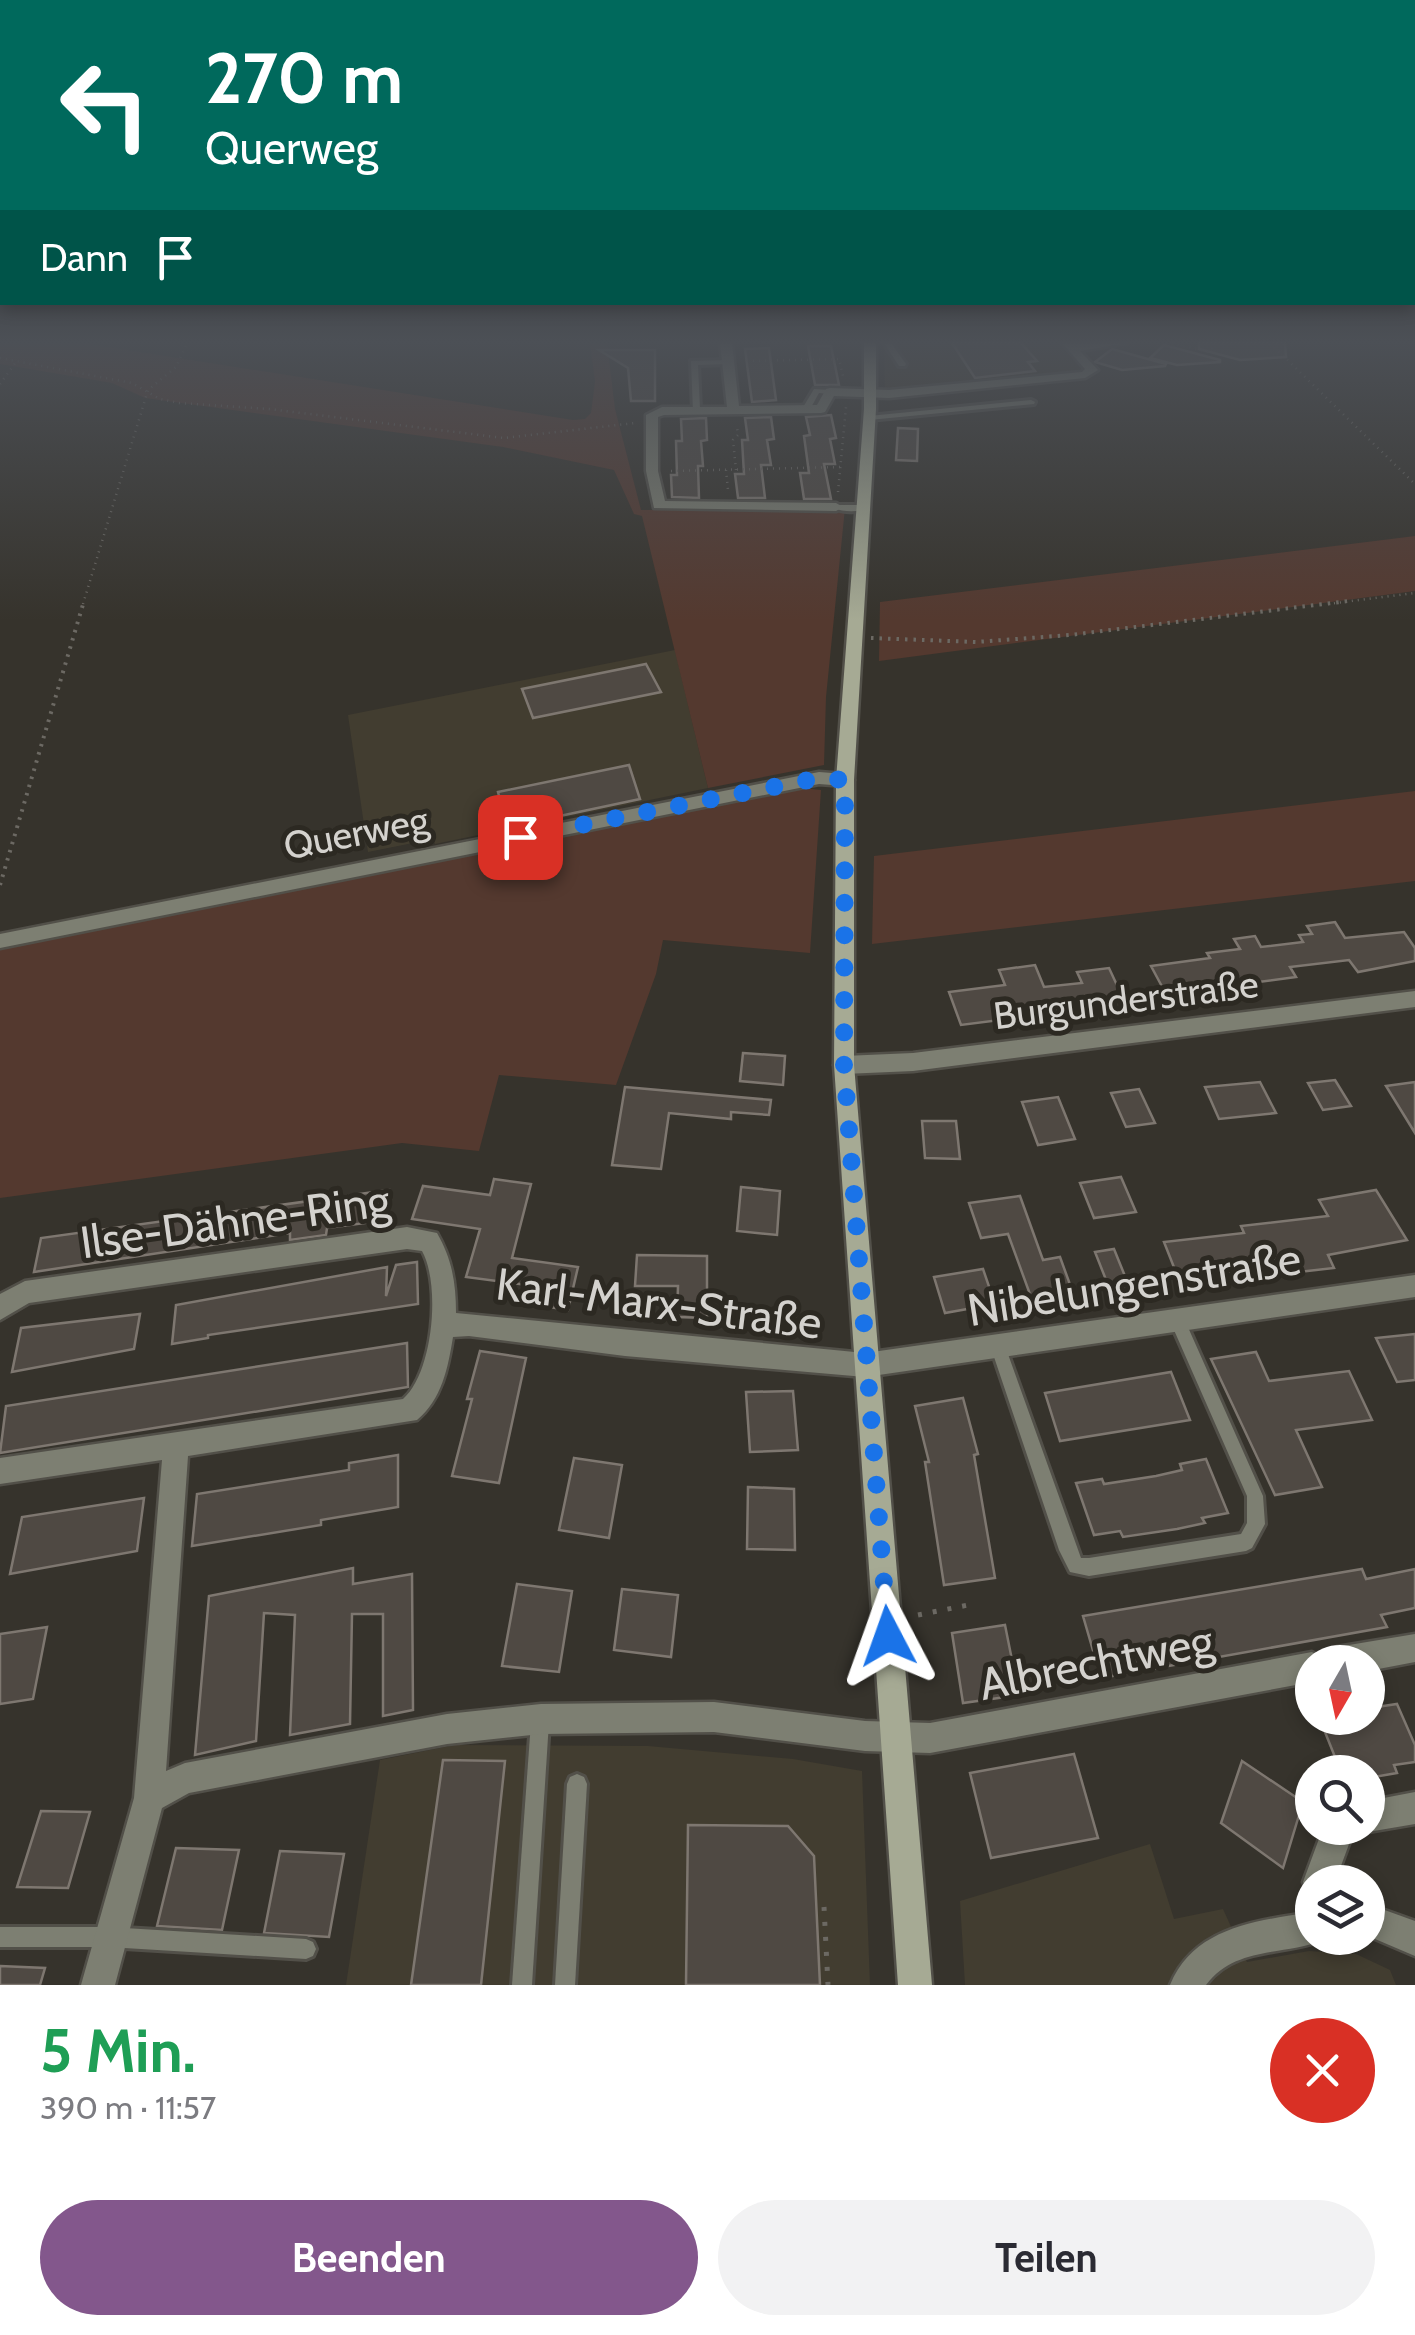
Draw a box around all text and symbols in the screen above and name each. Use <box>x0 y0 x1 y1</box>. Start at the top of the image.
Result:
text: 270 m <box>205 35 403 121</box>
icon: left <box>40 40 170 170</box>
text: Querweg <box>205 121 378 175</box>
icon: arrive <box>148 230 203 285</box>
text: Dann <box>40 234 128 281</box>
street label: Querweg <box>280 795 433 870</box>
pin <box>478 795 563 880</box>
icon: arrive <box>493 810 548 865</box>
street label: Burgunderstraße <box>991 960 1261 1039</box>
street label: Ilse-Dähne-Ring <box>77 1172 394 1269</box>
street label: Nibelungenstraße <box>963 1231 1305 1337</box>
street label: Karl-Marx-Straße <box>493 1256 825 1350</box>
position arrow <box>836 1584 940 1688</box>
street label: Albrechtweg <box>974 1613 1218 1711</box>
north arrow <box>1295 1645 1385 1735</box>
map controls <box>1295 1645 1385 1955</box>
button: search <box>1295 1755 1385 1845</box>
button: layers <box>1295 1865 1385 1955</box>
text: 5 Min. <box>40 2014 196 2087</box>
button: close <box>1270 2018 1375 2123</box>
text: 390 m · 11:57 <box>40 2088 216 2127</box>
button: Beenden <box>40 2200 698 2315</box>
button: Teilen <box>718 2200 1375 2315</box>

